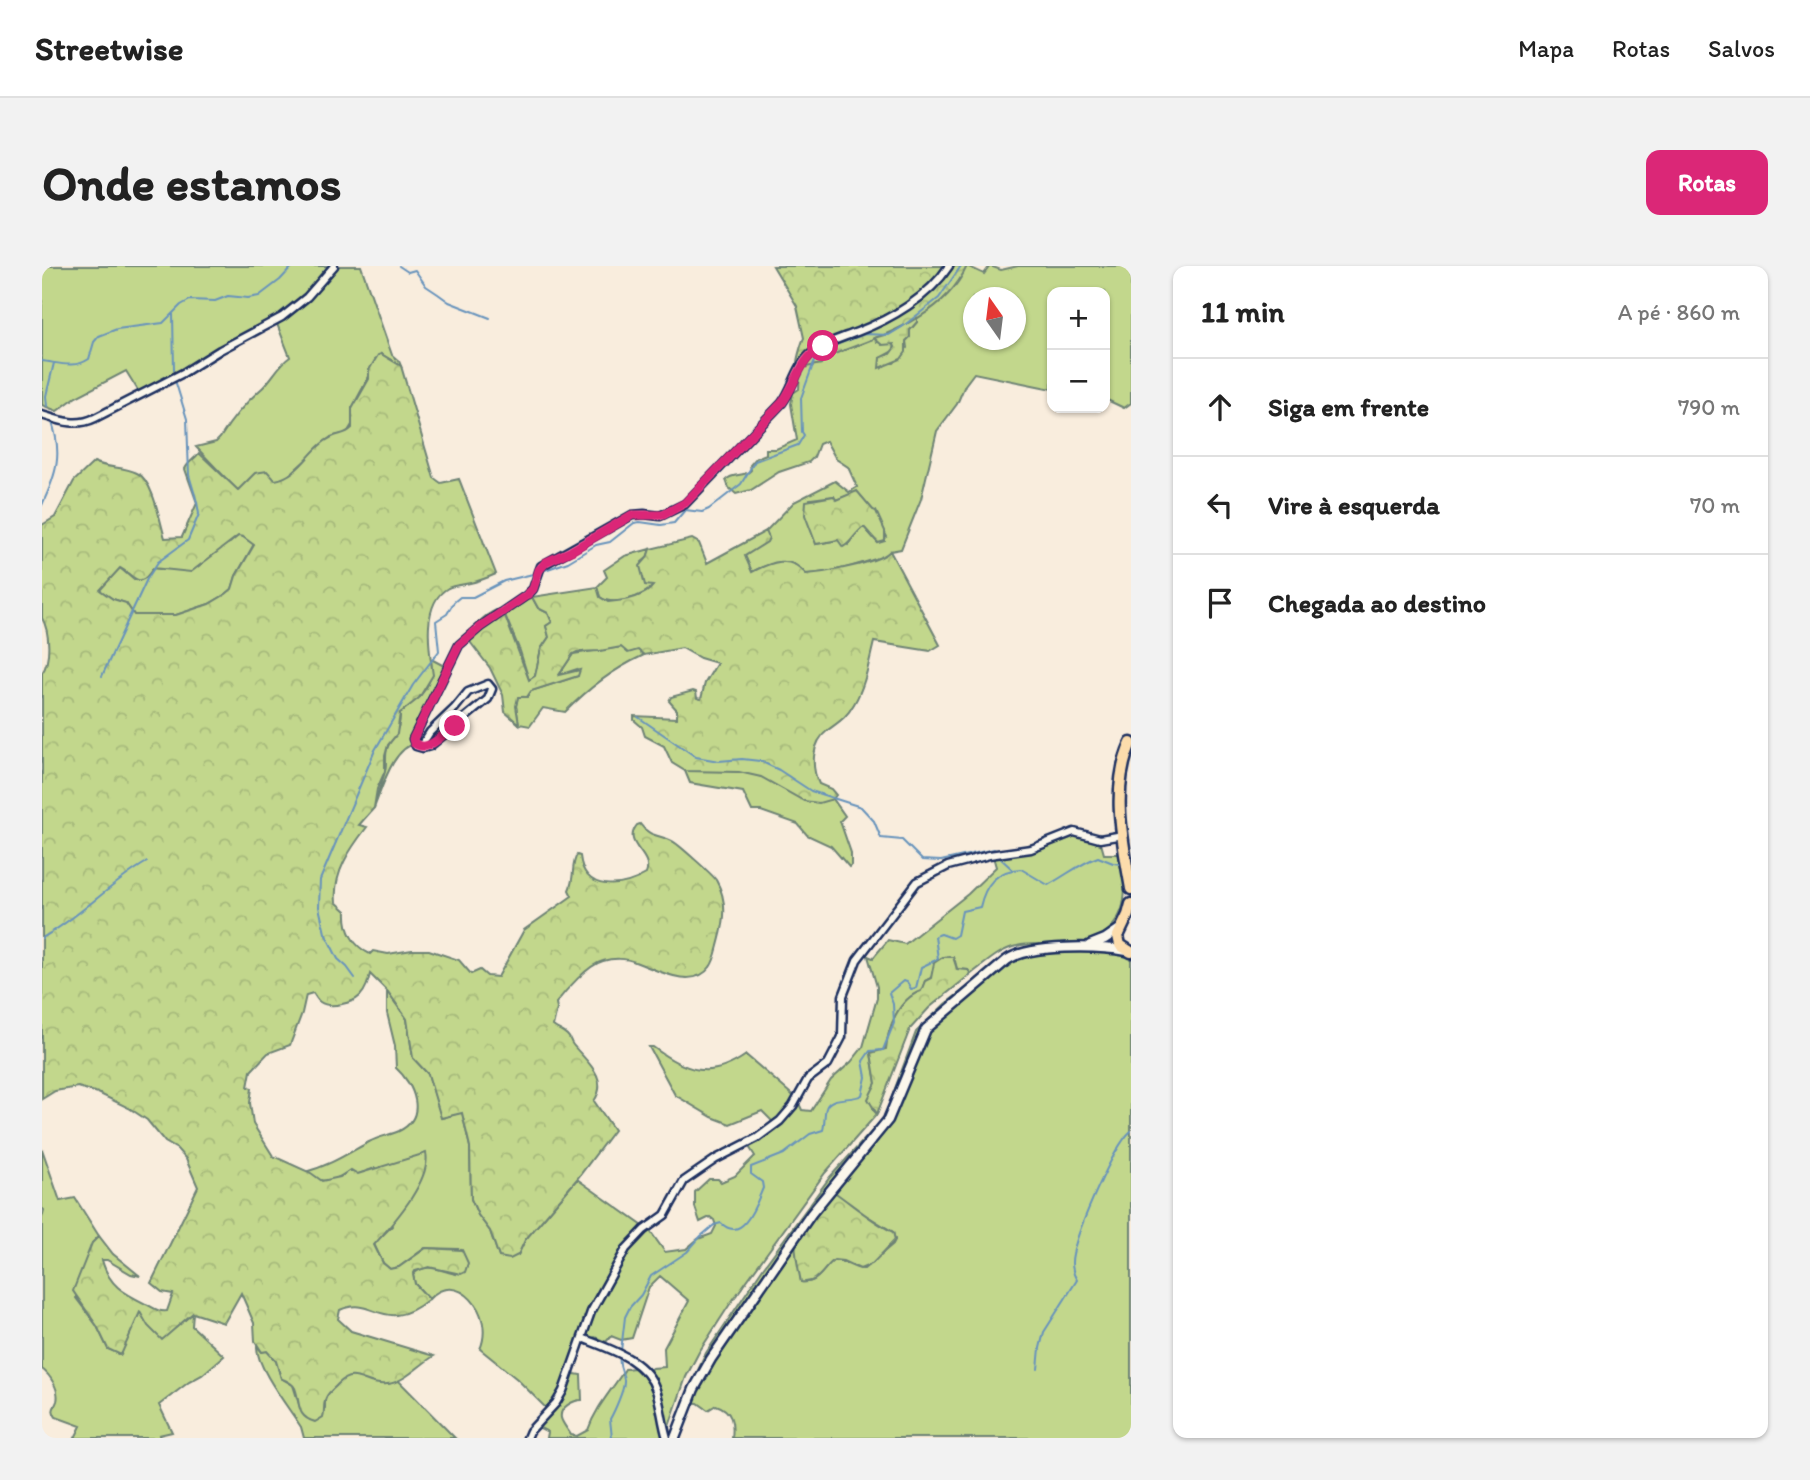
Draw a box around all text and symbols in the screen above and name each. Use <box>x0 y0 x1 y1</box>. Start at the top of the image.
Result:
text: Streetwise <box>35 29 184 68</box>
text: Mapa <box>1518 34 1574 63</box>
text: Rotas <box>1612 34 1670 63</box>
text: Salvos <box>1708 34 1775 63</box>
button: Rotas <box>1646 150 1768 215</box>
text: Onde estamos <box>42 153 342 212</box>
north arrow <box>963 287 1026 350</box>
map controls <box>1047 287 1110 413</box>
button: + <box>1047 287 1110 350</box>
text: 11 min <box>1201 293 1285 330</box>
text: A pé · 860 m <box>1618 298 1740 326</box>
route start <box>807 330 838 361</box>
button: − <box>1047 350 1110 413</box>
icon: ahead <box>1201 388 1239 426</box>
text: Siga em frente <box>1268 391 1429 423</box>
text: 790 m <box>1678 393 1740 421</box>
icon: left <box>1201 486 1239 524</box>
text: Vire à esquerda <box>1268 489 1440 521</box>
text: 70 m <box>1690 491 1740 519</box>
icon: arrive <box>1201 584 1239 622</box>
text: Chegada ao destino <box>1268 587 1486 619</box>
route end <box>439 710 470 741</box>

